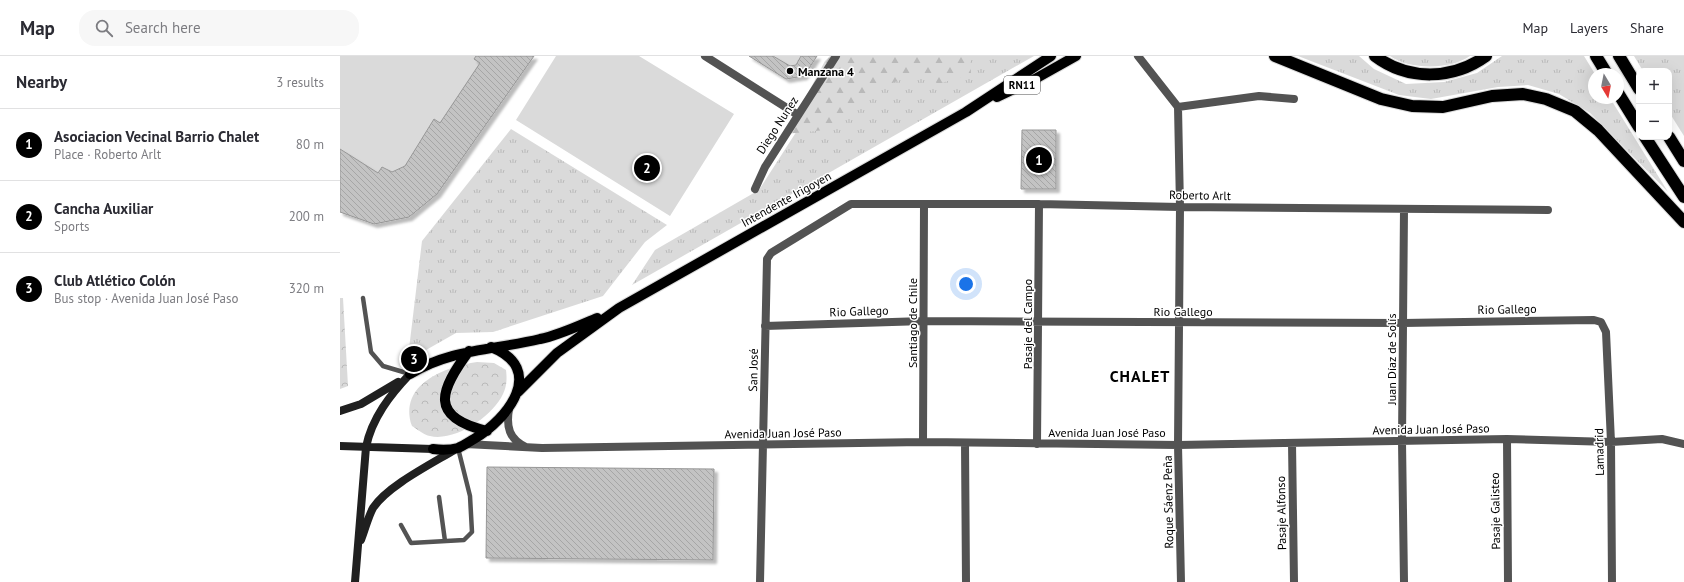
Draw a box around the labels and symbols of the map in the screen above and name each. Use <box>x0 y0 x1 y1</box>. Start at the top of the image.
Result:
place label: Manzana 4 <box>798 64 854 79</box>
marker: Manzana 4 <box>785 66 795 76</box>
north arrow <box>1588 68 1624 104</box>
road number: RN11 <box>1004 76 1040 94</box>
street label: Diego Nunez <box>753 93 801 157</box>
pin: 1 <box>1026 145 1052 175</box>
pin: 2 <box>634 153 660 183</box>
street label: Intendente Irigoyen <box>738 168 834 230</box>
street label: Roberto Arlt <box>1169 187 1231 203</box>
your location <box>956 274 976 294</box>
street label: Santiago de Chile <box>905 278 920 368</box>
street label: Pasaje del Campo <box>1020 279 1035 369</box>
street label: Rio Gallego <box>1477 301 1537 317</box>
street label: Rio Gallego <box>829 302 889 320</box>
street label: Rio Gallego <box>1153 304 1213 319</box>
street label: Juan Díaz de Solís <box>1384 313 1399 406</box>
pin: 3 <box>401 344 427 374</box>
street label: San José <box>745 348 761 392</box>
district label: CHALET <box>1110 366 1170 386</box>
street label: Avenida Juan José Paso <box>1372 420 1490 438</box>
street label: Avenida Juan José Paso <box>724 424 842 442</box>
street label: Avenida Juan José Paso <box>1048 425 1166 440</box>
street label: Lamadrid <box>1591 428 1607 476</box>
street label: Roque Sáenz Peña <box>1160 455 1176 549</box>
street label: Pasaje Galisteo <box>1487 472 1503 550</box>
street label: Pasaje Alfonso <box>1273 476 1289 550</box>

